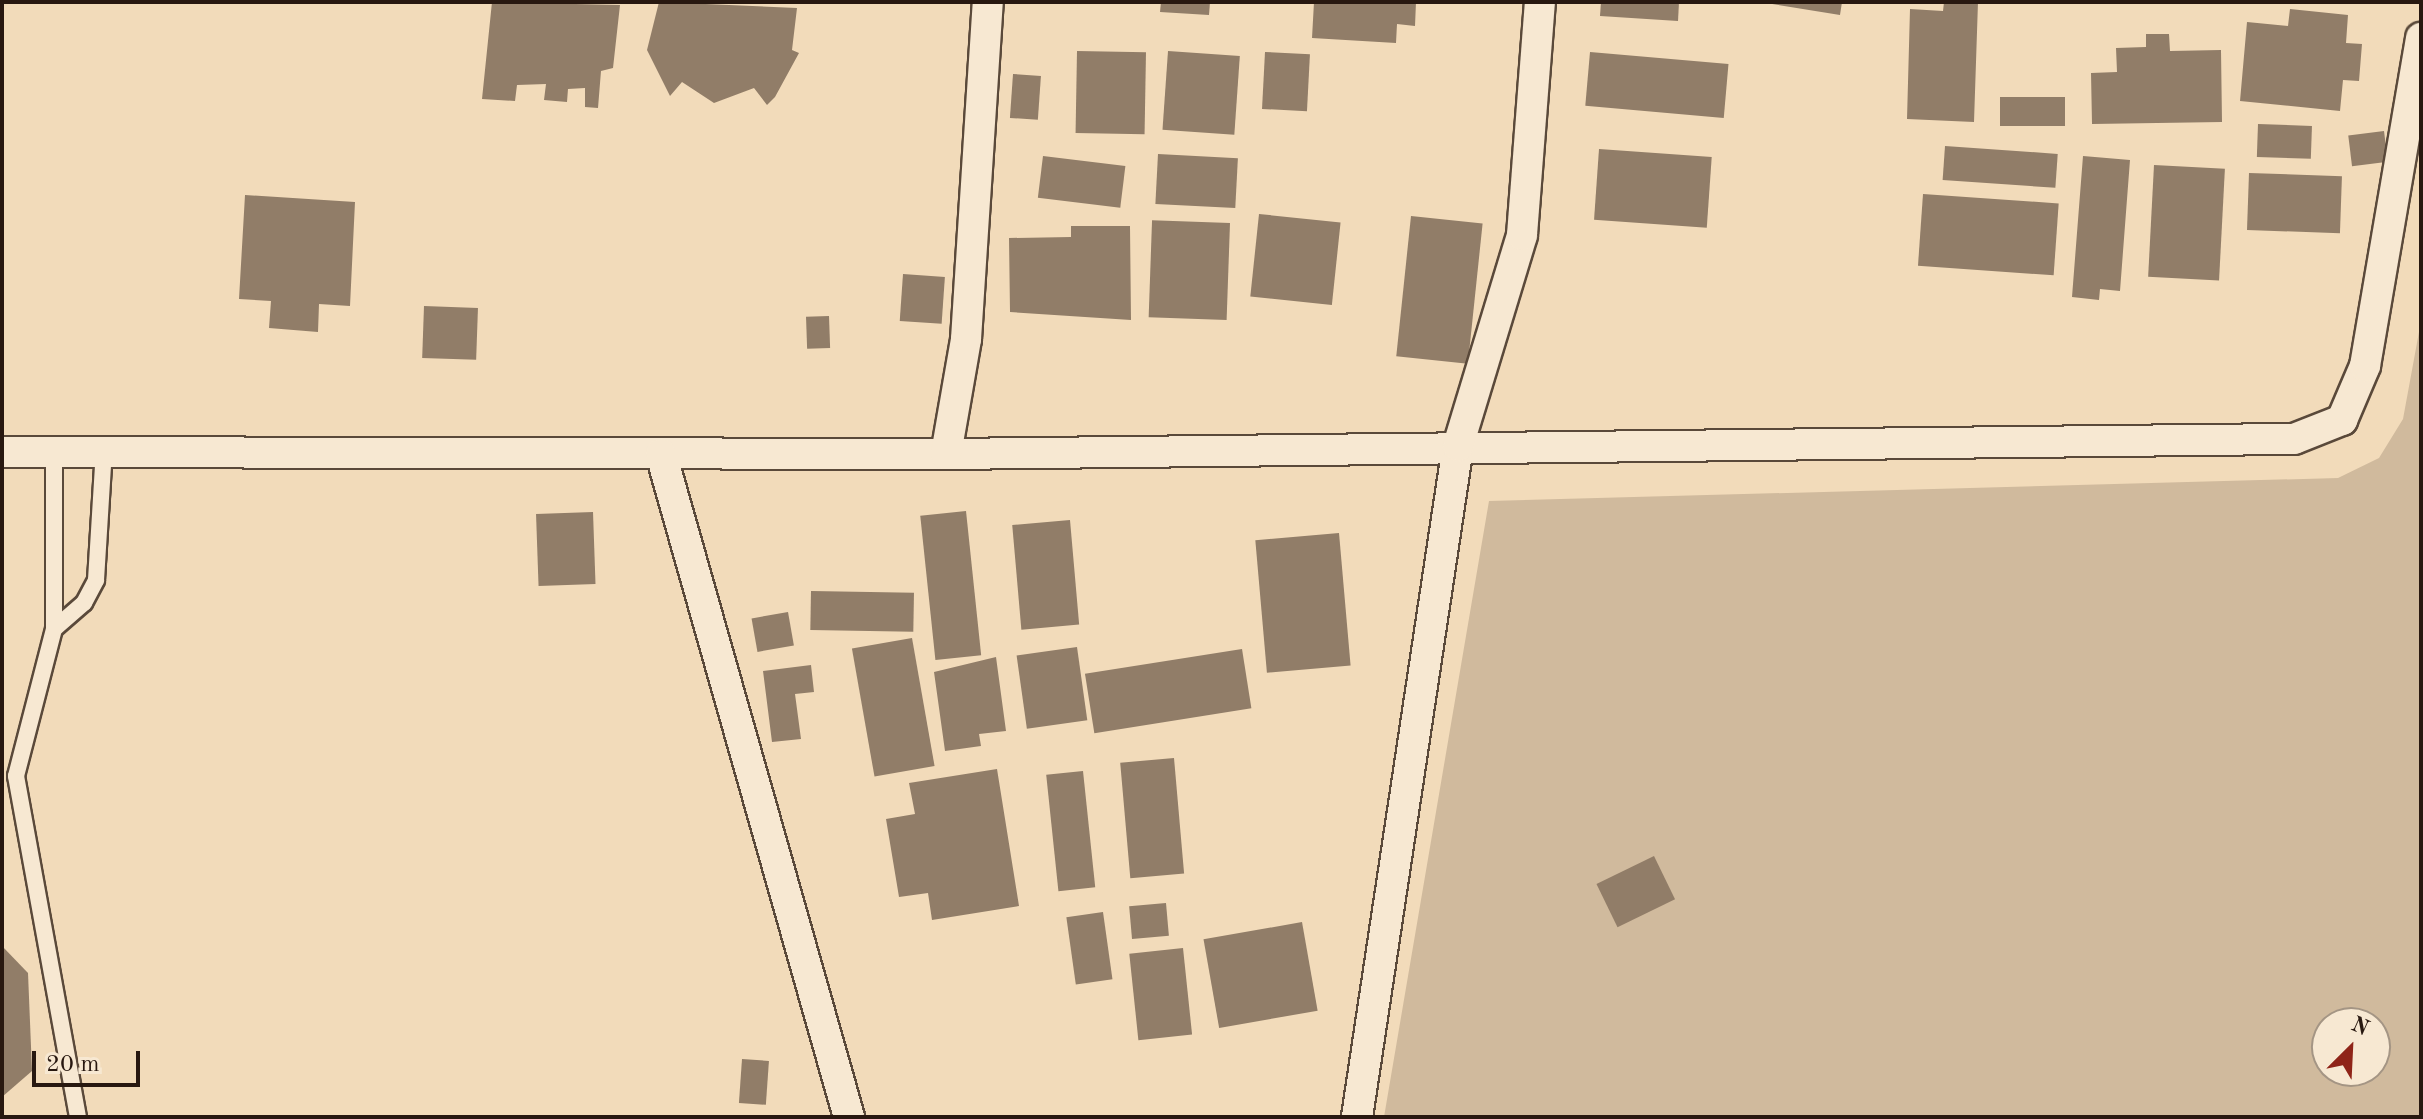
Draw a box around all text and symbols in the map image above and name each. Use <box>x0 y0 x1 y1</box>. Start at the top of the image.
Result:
north arrow <box>2311 1007 2391 1087</box>
text: N <box>2348 1013 2372 1040</box>
scale bar <box>36 1035 144 1085</box>
text: 20 m <box>46 1053 100 1077</box>

